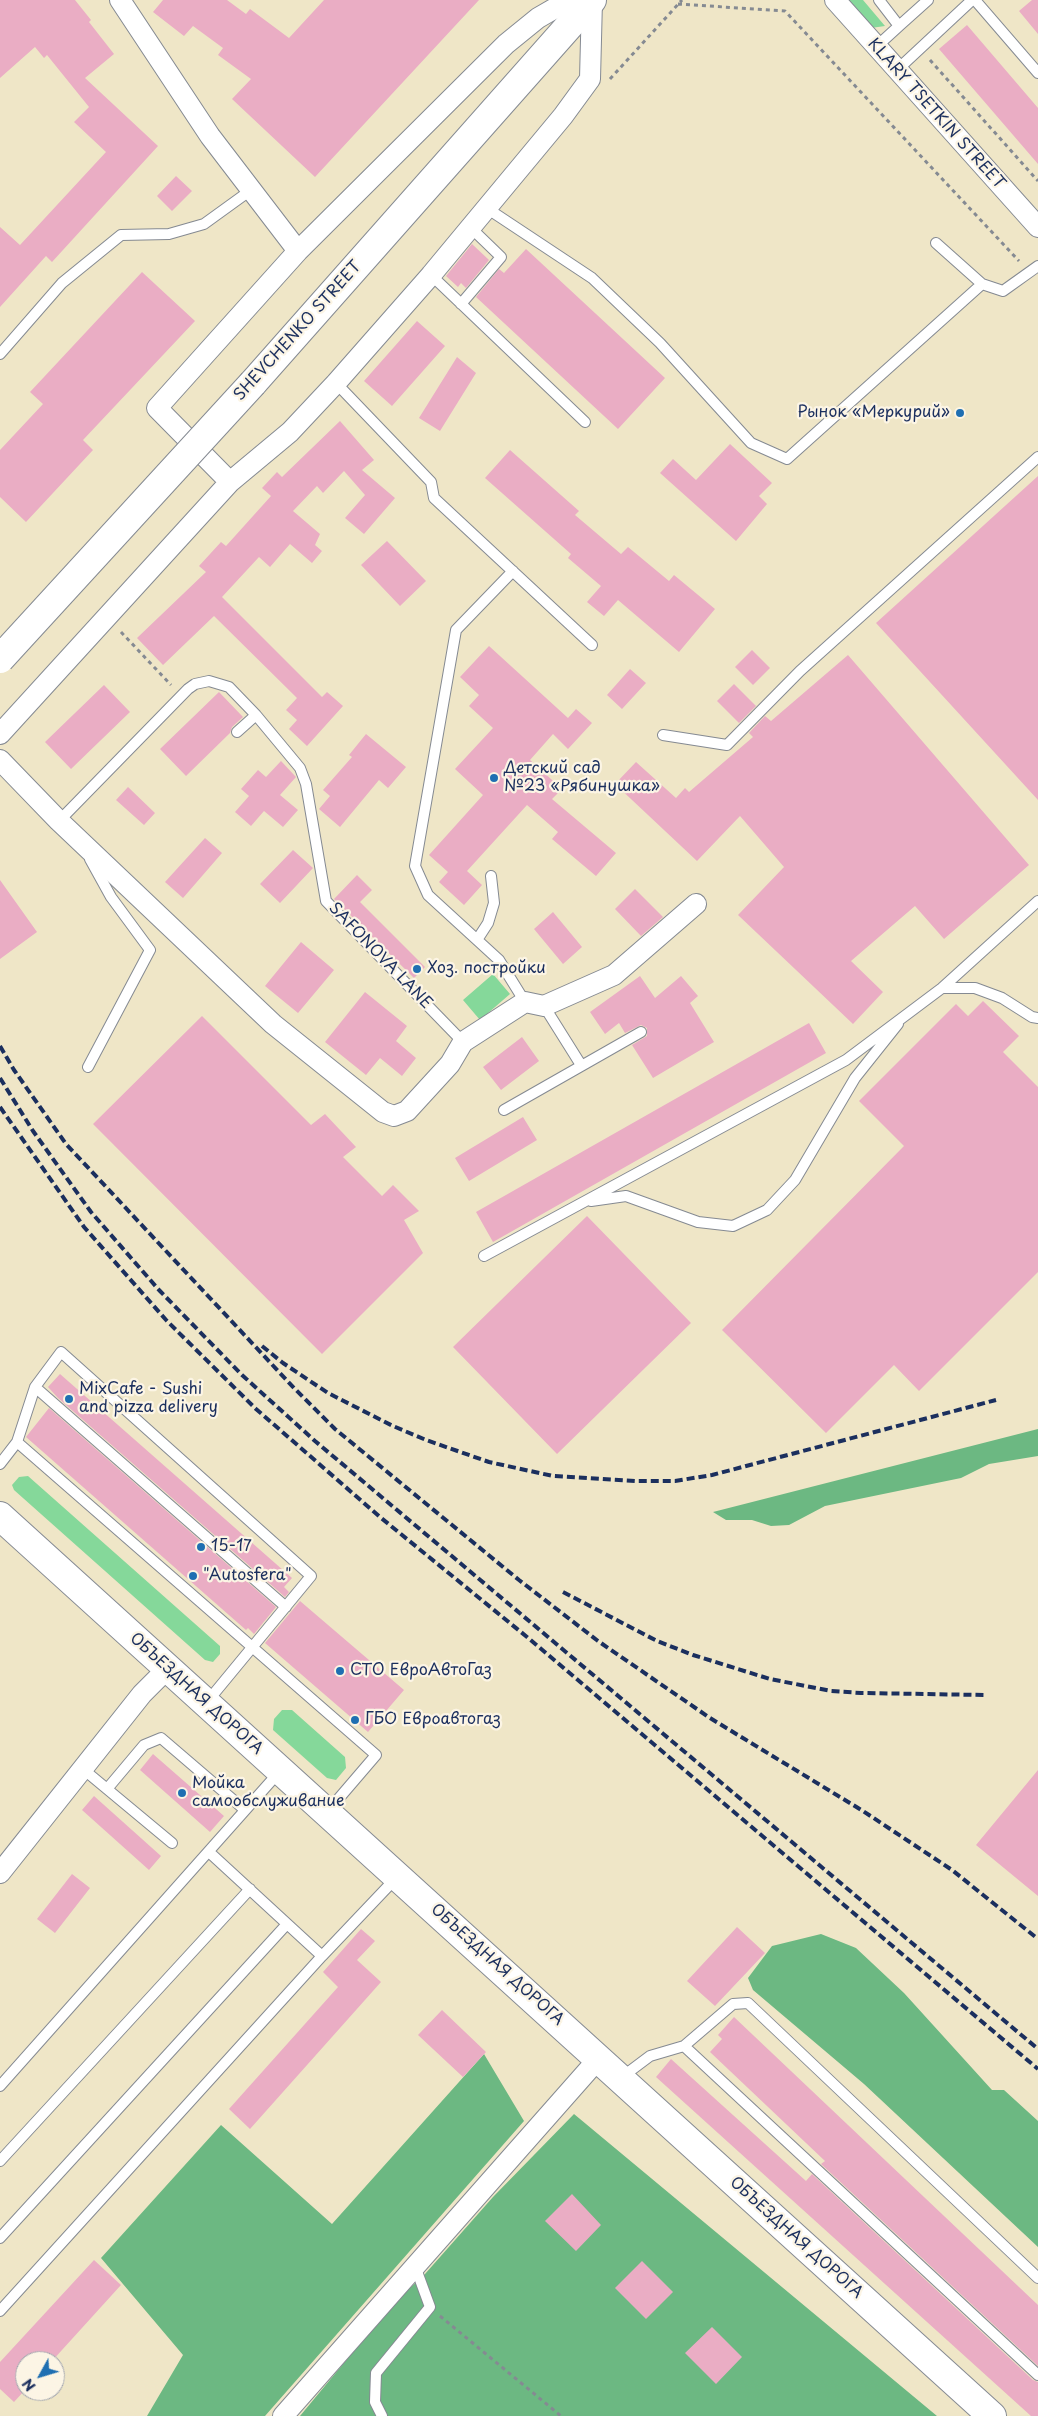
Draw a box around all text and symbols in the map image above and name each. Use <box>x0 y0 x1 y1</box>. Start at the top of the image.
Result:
street label: KLARY TSETKIN STREET <box>863 35 1009 193</box>
street label: SHEVCHENKO STREET <box>230 257 366 405</box>
place label: Рынок «Меркурий» <box>797 403 950 423</box>
marker: Рынок «Меркурий» <box>954 407 966 419</box>
place label: Детский сад №23 «Рябинушка» <box>504 759 660 797</box>
marker: Детский сад №23 «Рябинушка» <box>488 772 500 784</box>
street label: SAFONOVA LANE <box>324 899 436 1013</box>
place label: Хоз. постройки <box>427 959 546 979</box>
marker: Хоз. постройки <box>411 963 423 975</box>
place label: MixСafe - Sushi and pizza delivery <box>79 1380 218 1418</box>
marker: MixСafe - Sushi and pizza delivery <box>63 1393 75 1405</box>
place label: 15-17 <box>211 1537 252 1557</box>
marker: 15-17 <box>195 1541 207 1553</box>
place label: "Autosfera" <box>203 1566 292 1586</box>
marker: "Autosfera" <box>187 1570 199 1582</box>
street label: ОБЪЕЗДНАЯ ДОРОГА <box>125 1629 267 1759</box>
place label: СТО ЕвроАвтоГаз <box>350 1661 492 1681</box>
marker: СТО ЕвроАвтоГаз <box>334 1665 346 1677</box>
place label: ГБО Евроавтогаз <box>365 1710 501 1730</box>
marker: ГБО Евроавтогаз <box>349 1714 361 1726</box>
place label: Мойка самообслуживание <box>192 1774 344 1812</box>
marker: Мойка самообслуживание <box>176 1787 188 1799</box>
street label: ОБЪЕЗДНАЯ ДОРОГА <box>426 1900 568 2030</box>
street label: ОБЪЕЗДНАЯ ДОРОГА <box>725 2173 867 2303</box>
north arrow <box>15 2351 65 2401</box>
text: N <box>17 2374 40 2396</box>

